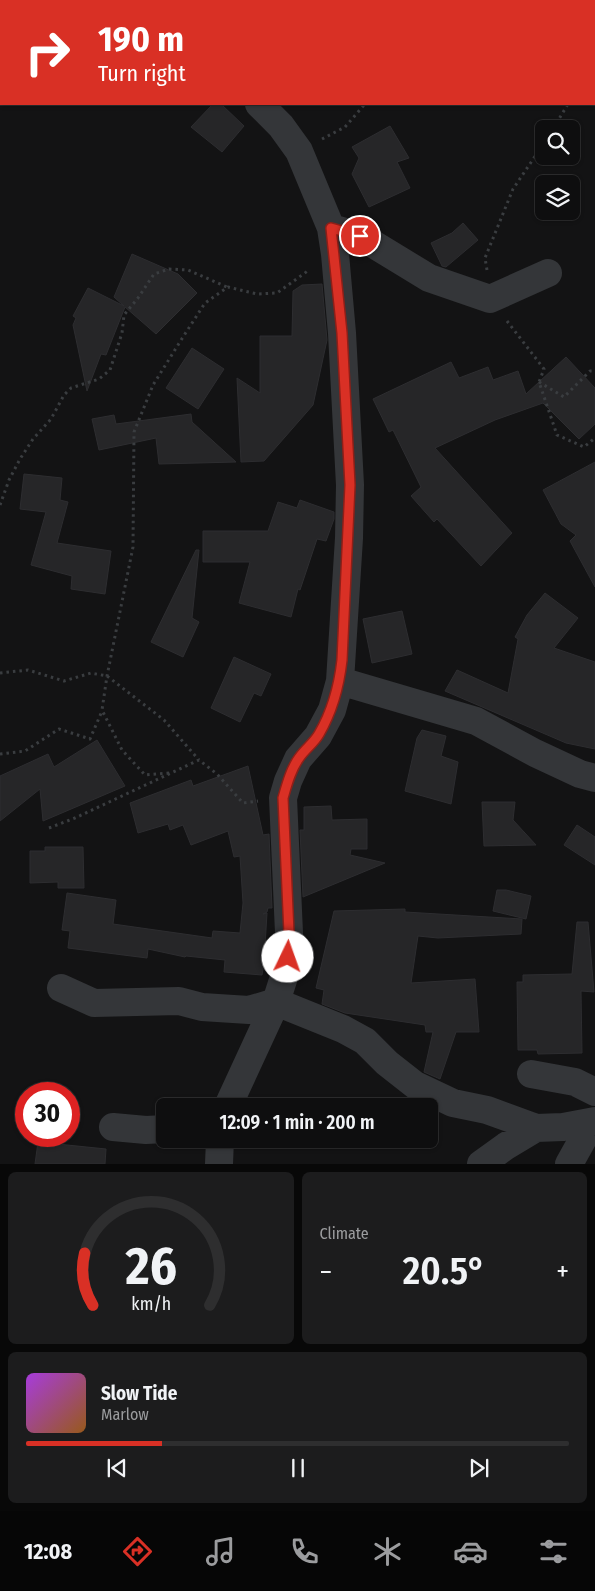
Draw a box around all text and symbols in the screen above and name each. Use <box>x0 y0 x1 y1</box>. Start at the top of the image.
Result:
text: 190 m <box>98 18 184 60</box>
icon: right <box>15 20 80 85</box>
text: Turn right <box>98 60 186 87</box>
map controls <box>535 120 580 220</box>
button: search <box>535 120 580 165</box>
button: layers <box>535 175 580 220</box>
pin <box>339 215 381 257</box>
icon: arrive <box>346 222 374 250</box>
position arrow <box>261 930 313 982</box>
speed limit sign: 30 <box>15 1082 80 1147</box>
text: 12:09 · 1 min · 200 m <box>220 1111 374 1134</box>
text: Climate <box>320 1224 369 1243</box>
text: 26 <box>124 1235 176 1298</box>
text: 20.5° <box>403 1248 486 1294</box>
text: − <box>320 1255 332 1288</box>
text: + <box>556 1255 569 1288</box>
text: km/h <box>131 1293 171 1315</box>
text: Slow Tide <box>101 1382 177 1405</box>
text: Marlow <box>101 1405 149 1424</box>
icon: previous <box>103 1454 131 1482</box>
icon: pause <box>284 1454 312 1482</box>
icon: next <box>465 1454 493 1482</box>
icon: directions <box>120 1534 155 1569</box>
icon: music <box>203 1534 238 1569</box>
icon: phone <box>287 1534 322 1569</box>
icon: climate <box>370 1534 405 1569</box>
icon: car <box>453 1534 488 1569</box>
icon: filters <box>536 1534 571 1569</box>
text: 12:08 <box>24 1538 72 1565</box>

